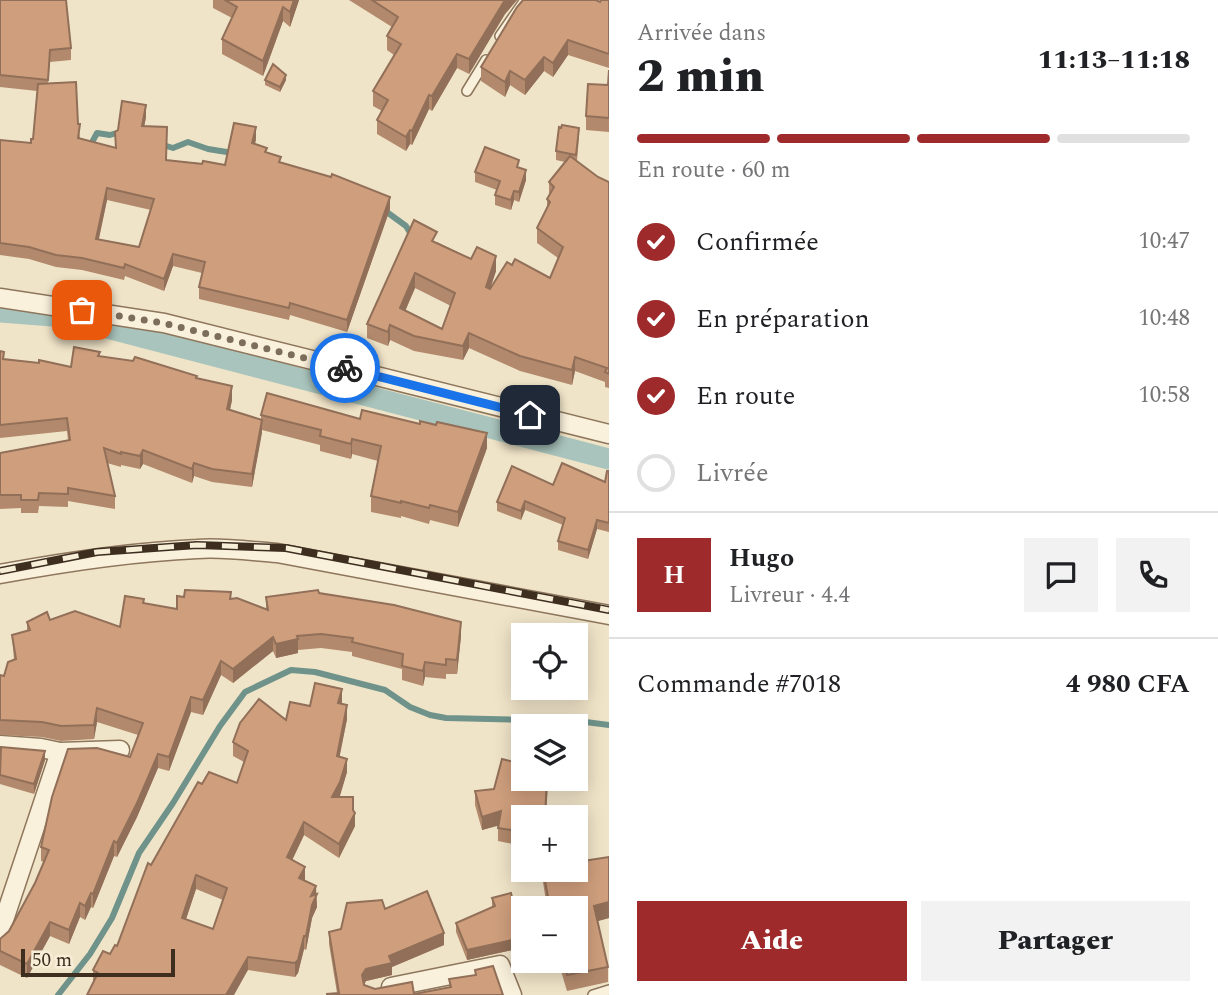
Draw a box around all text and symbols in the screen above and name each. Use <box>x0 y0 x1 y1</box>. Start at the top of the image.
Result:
text: Arrivée dans <box>637 16 766 51</box>
text: 11:13–11:18 <box>1038 40 1190 80</box>
text: 2 min <box>637 42 764 112</box>
text: En route · 60 m <box>637 153 791 188</box>
text: Confirmée <box>696 222 819 262</box>
icon: check <box>637 223 675 261</box>
text: 10:47 <box>1138 224 1190 259</box>
pin <box>52 280 112 340</box>
icon: bag <box>63 291 101 329</box>
text: En préparation <box>696 299 870 339</box>
icon: check <box>637 300 675 338</box>
text: 10:48 <box>1138 301 1190 336</box>
courier <box>310 333 380 403</box>
icon: bike <box>326 349 364 387</box>
text: En route <box>696 376 795 416</box>
icon: check <box>637 377 675 415</box>
text: 10:58 <box>1138 378 1190 413</box>
pin <box>500 385 560 445</box>
icon: home <box>511 396 549 434</box>
text: Livrée <box>696 453 769 493</box>
text: Hugo <box>729 538 794 578</box>
button: chat <box>1024 538 1098 612</box>
button: phone <box>1116 538 1190 612</box>
text: H <box>663 555 685 595</box>
text: Livreur · 4.4 <box>729 578 850 613</box>
map controls <box>511 623 588 973</box>
button: locate <box>511 623 588 700</box>
text: Commande #7018 <box>637 664 841 704</box>
text: 4 980 CFA <box>1066 664 1190 704</box>
button: layers <box>511 714 588 791</box>
button: + <box>511 805 588 882</box>
button: − <box>511 896 588 973</box>
button: Aide <box>637 901 907 981</box>
button: Partager <box>921 901 1190 981</box>
scale bar <box>21 946 175 978</box>
text: 50 m <box>32 946 72 975</box>

